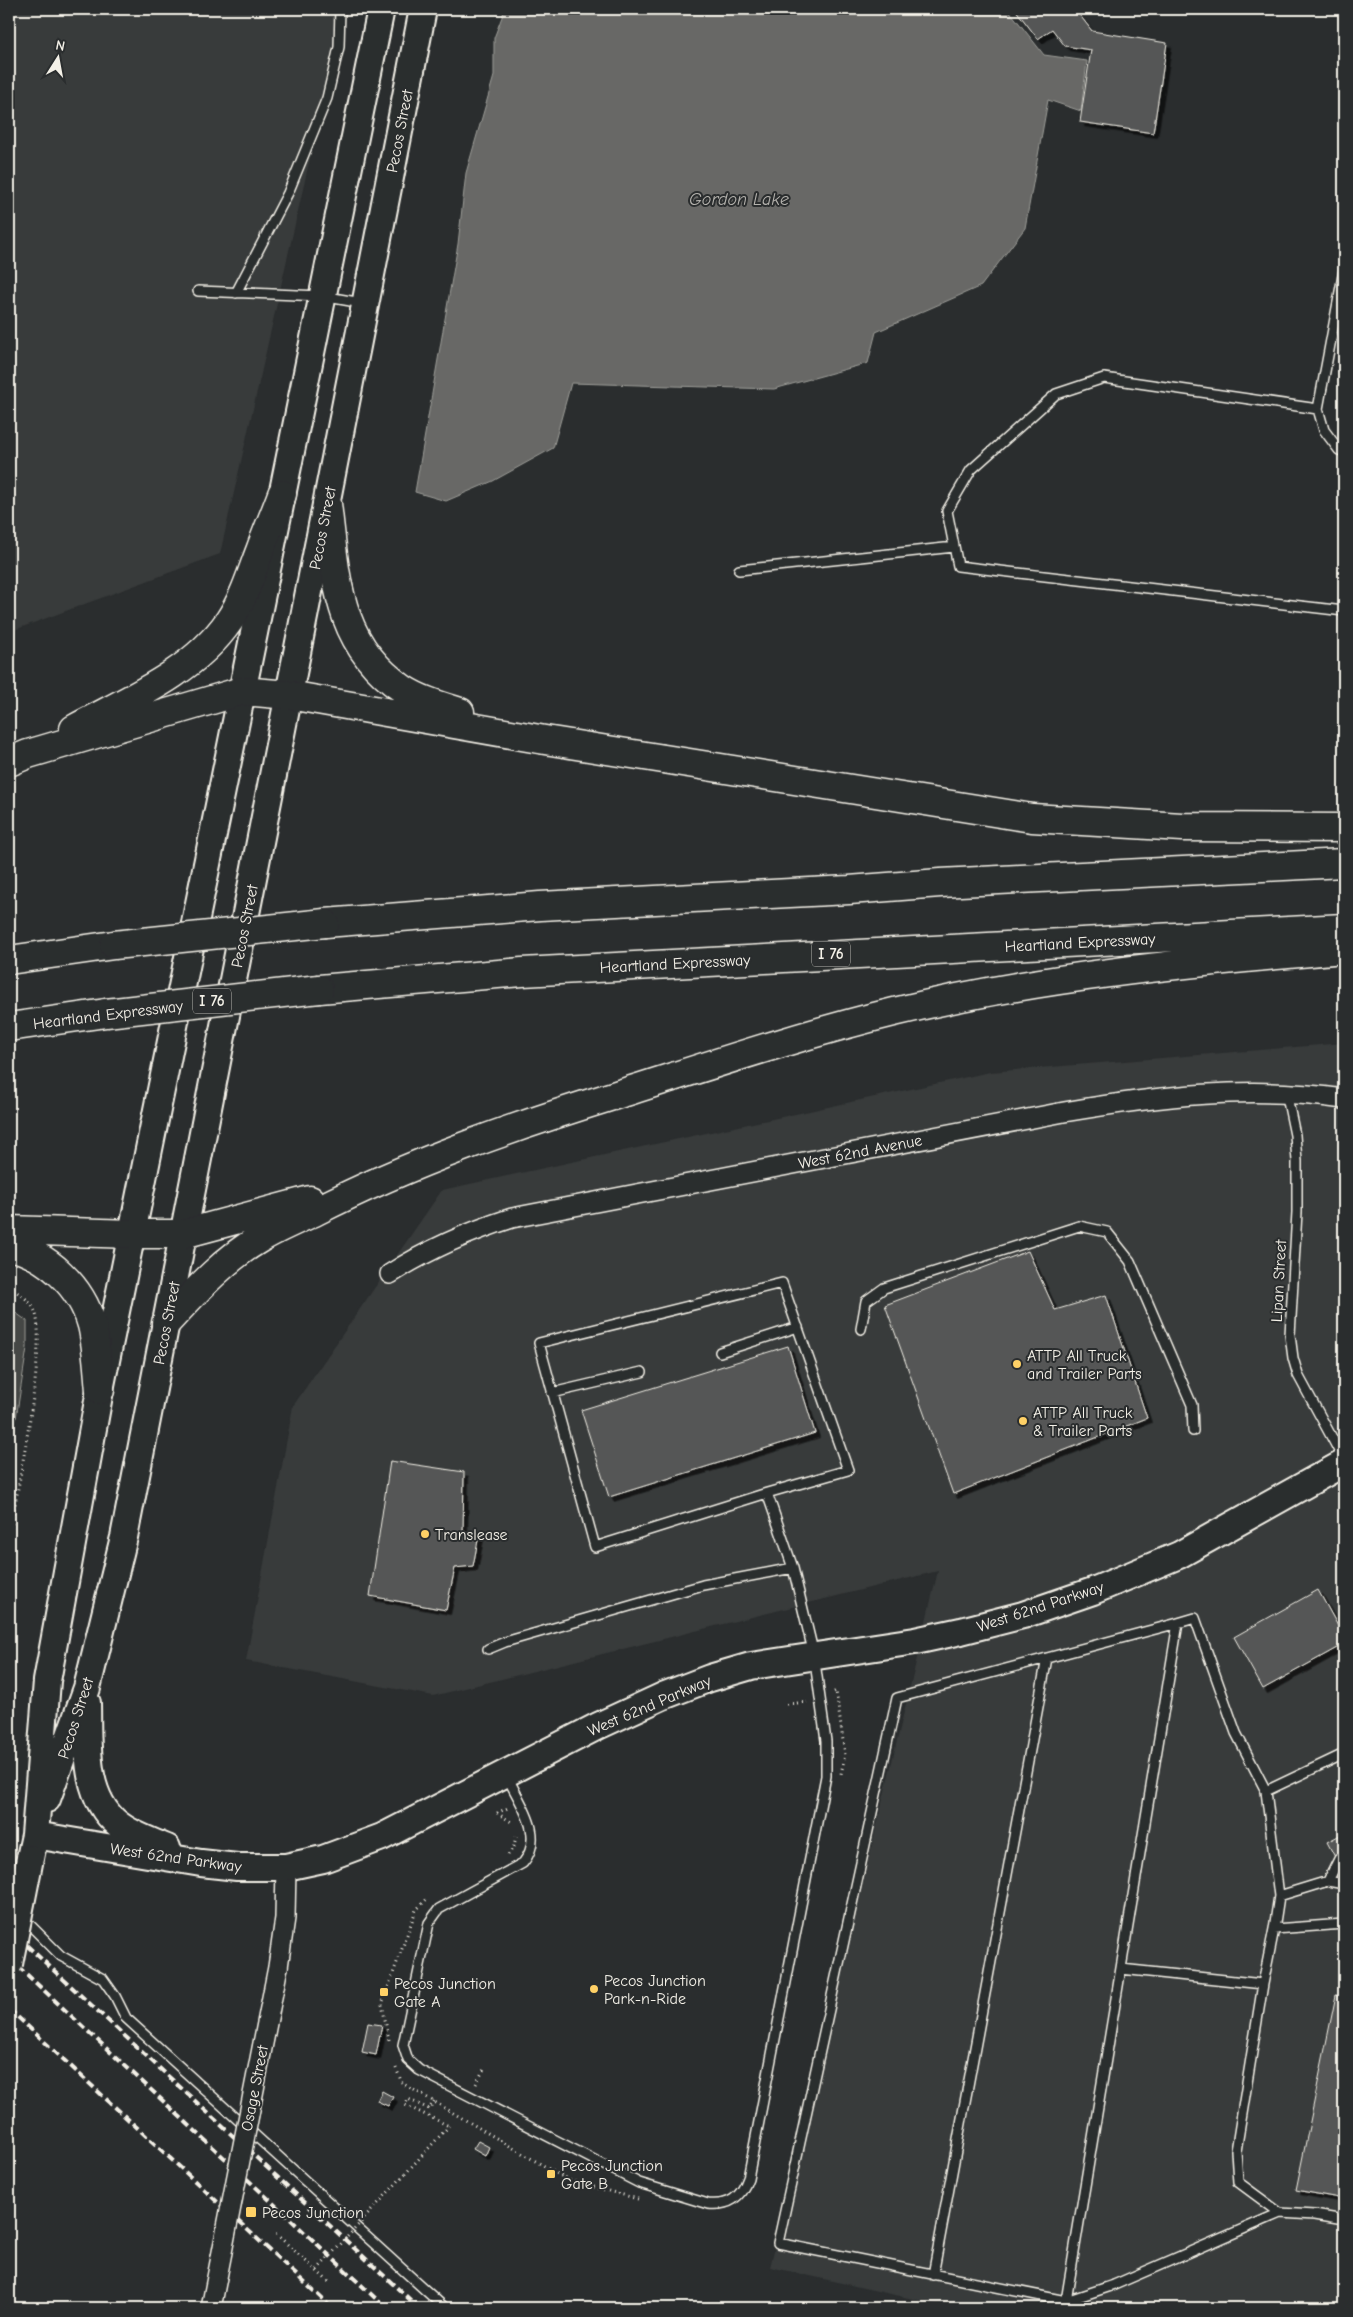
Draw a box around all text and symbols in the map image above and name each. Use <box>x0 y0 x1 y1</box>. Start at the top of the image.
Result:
north arrow <box>32 32 82 82</box>
text: N <box>54 37 66 55</box>
street label: Pecos Street <box>383 88 417 174</box>
water label: Gordon Lake <box>689 189 789 210</box>
street label: Pecos Street <box>306 485 340 571</box>
street label: Pecos Street <box>228 883 262 969</box>
street label: Heartland Expressway <box>1004 930 1157 956</box>
road number: I 76 <box>812 942 850 966</box>
street label: Heartland Expressway <box>599 951 752 977</box>
road number: I 76 <box>193 988 231 1014</box>
street label: Heartland Expressway <box>32 997 185 1033</box>
street label: West 62nd Avenue <box>797 1131 924 1173</box>
street label: Lipan Street <box>1268 1239 1290 1323</box>
street label: Pecos Street <box>150 1280 184 1366</box>
place label: ATTP All Truck and Trailer Parts <box>1027 1347 1142 1383</box>
marker: ATTP All Truck and Trailer Parts <box>1011 1358 1023 1370</box>
place label: ATTP All Truck & Trailer Parts <box>1033 1404 1133 1440</box>
marker: ATTP All Truck & Trailer Parts <box>1017 1415 1029 1427</box>
place label: Translease <box>435 1526 508 1544</box>
marker: Translease <box>419 1528 431 1540</box>
street label: West 62nd Parkway <box>975 1578 1107 1636</box>
street label: West 62nd Parkway <box>585 1671 715 1740</box>
street label: Pecos Street <box>54 1675 98 1761</box>
street label: West 62nd Parkway <box>109 1840 244 1876</box>
place label: Pecos Junction Park-n-Ride <box>604 1972 706 2008</box>
place label: Pecos Junction Gate A <box>394 1975 496 2011</box>
marker: Pecos Junction Park-n-Ride <box>588 1983 600 1995</box>
marker: Pecos Junction Gate A <box>378 1986 390 1998</box>
street label: Osage Street <box>238 2043 272 2133</box>
place label: Pecos Junction Gate B <box>561 2157 663 2193</box>
marker: Pecos Junction Gate B <box>545 2168 557 2180</box>
place label: Pecos Junction <box>262 2204 364 2222</box>
marker: Pecos Junction <box>244 2205 258 2219</box>

